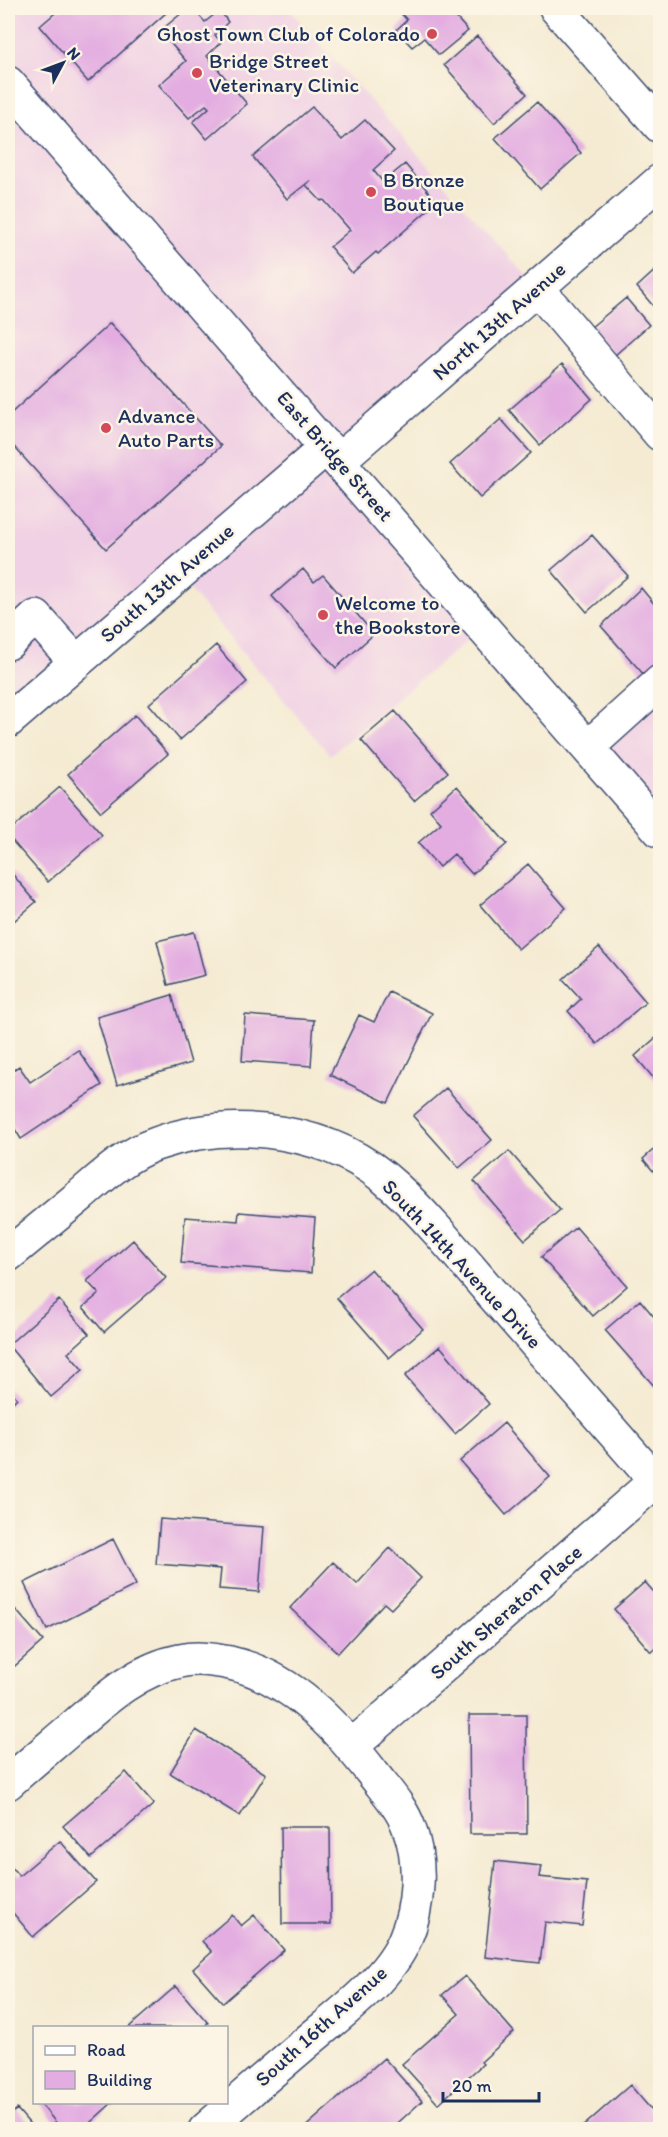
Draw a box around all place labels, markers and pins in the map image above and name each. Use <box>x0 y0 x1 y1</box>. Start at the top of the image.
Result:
place label: Ghost Town Club of Colorado <box>157 21 420 46</box>
marker: Ghost Town Club of Colorado <box>425 27 439 41</box>
place label: Bridge Street Veterinary Clinic <box>209 48 359 97</box>
marker: Bridge Street Veterinary Clinic <box>190 66 204 80</box>
place label: B Bronze Boutique <box>383 167 465 216</box>
marker: B Bronze Boutique <box>364 185 378 199</box>
place label: Advance Auto Parts <box>118 403 214 452</box>
marker: Advance Auto Parts <box>99 421 113 435</box>
place label: Welcome to the Bookstore <box>335 590 460 639</box>
marker: Welcome to the Bookstore <box>316 608 330 622</box>

